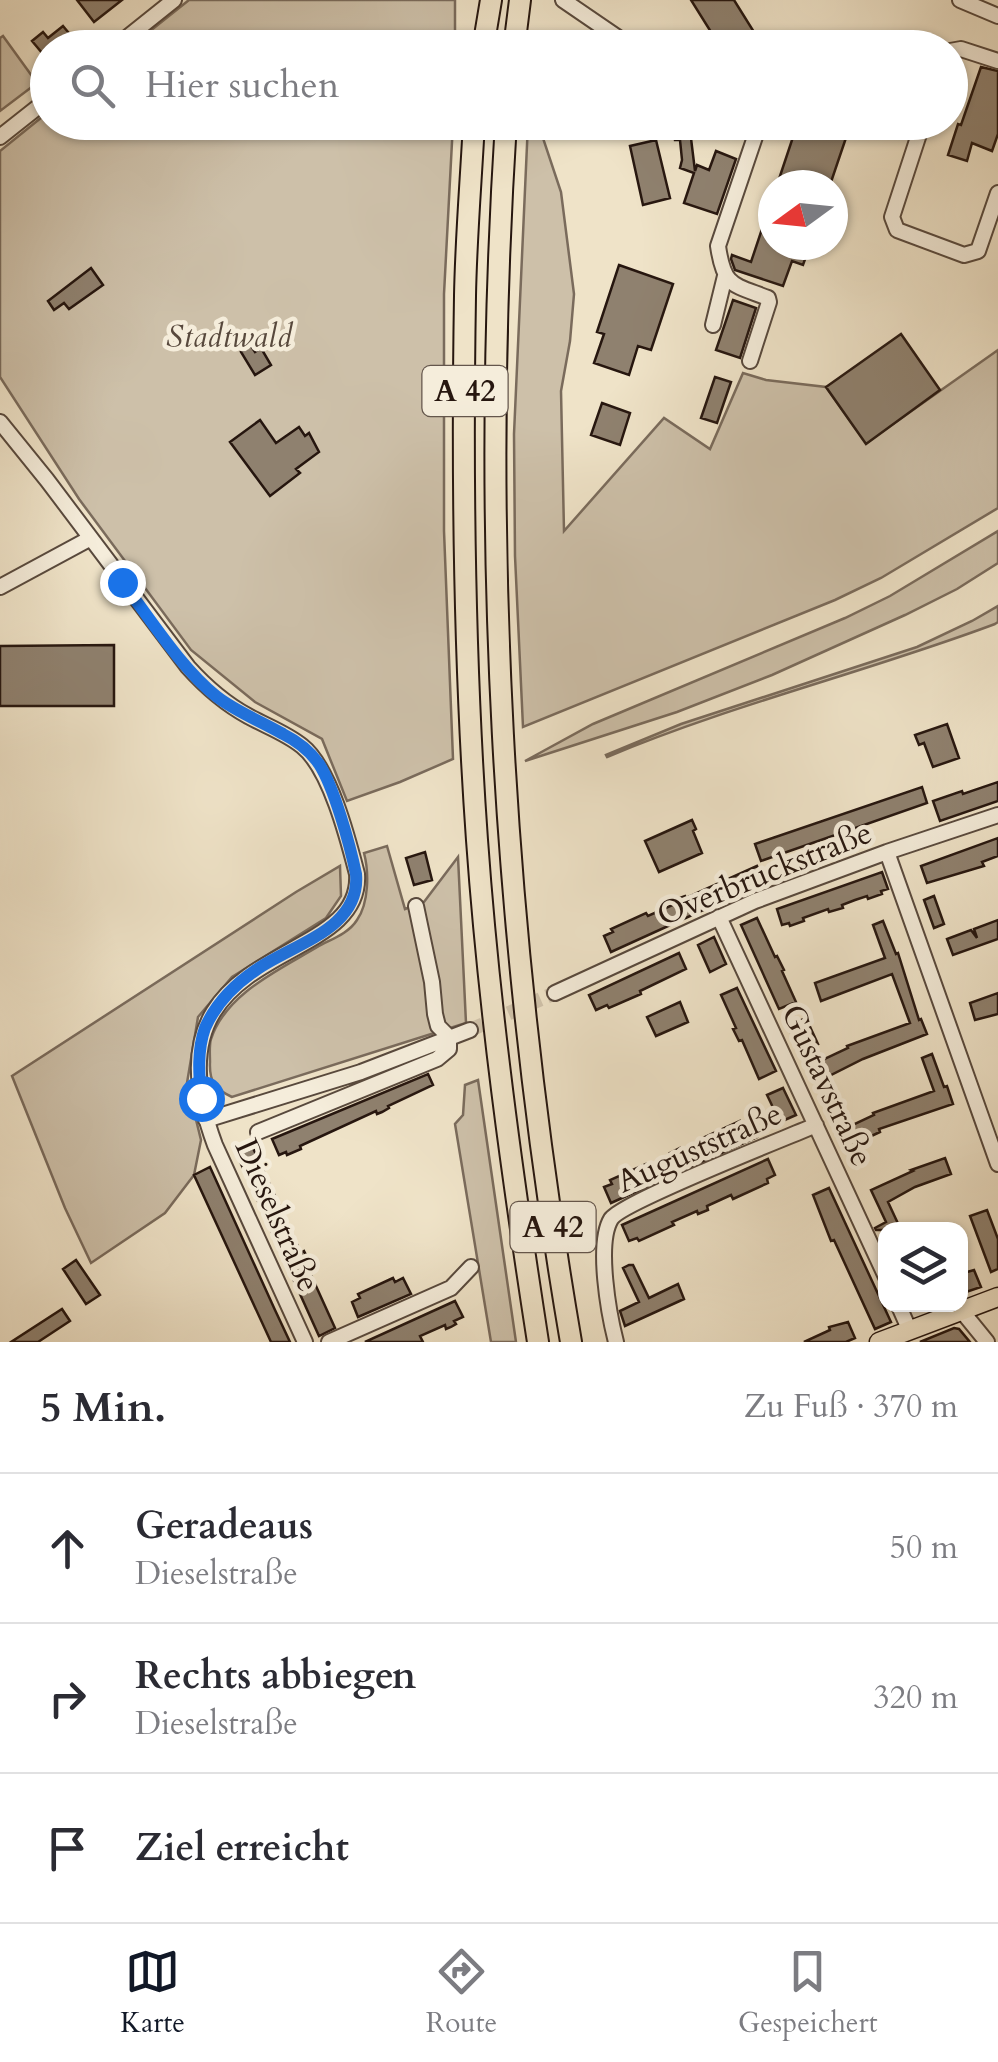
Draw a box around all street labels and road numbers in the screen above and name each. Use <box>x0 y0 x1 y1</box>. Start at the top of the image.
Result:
road number: A 42 <box>422 366 508 416</box>
street label: Overbruckstraße <box>650 811 878 937</box>
street label: Gustavstraße <box>770 997 884 1173</box>
street label: Auguststraße <box>610 1092 789 1204</box>
street label: Dieselstraße <box>224 1132 330 1299</box>
road number: A 42 <box>510 1202 596 1252</box>

